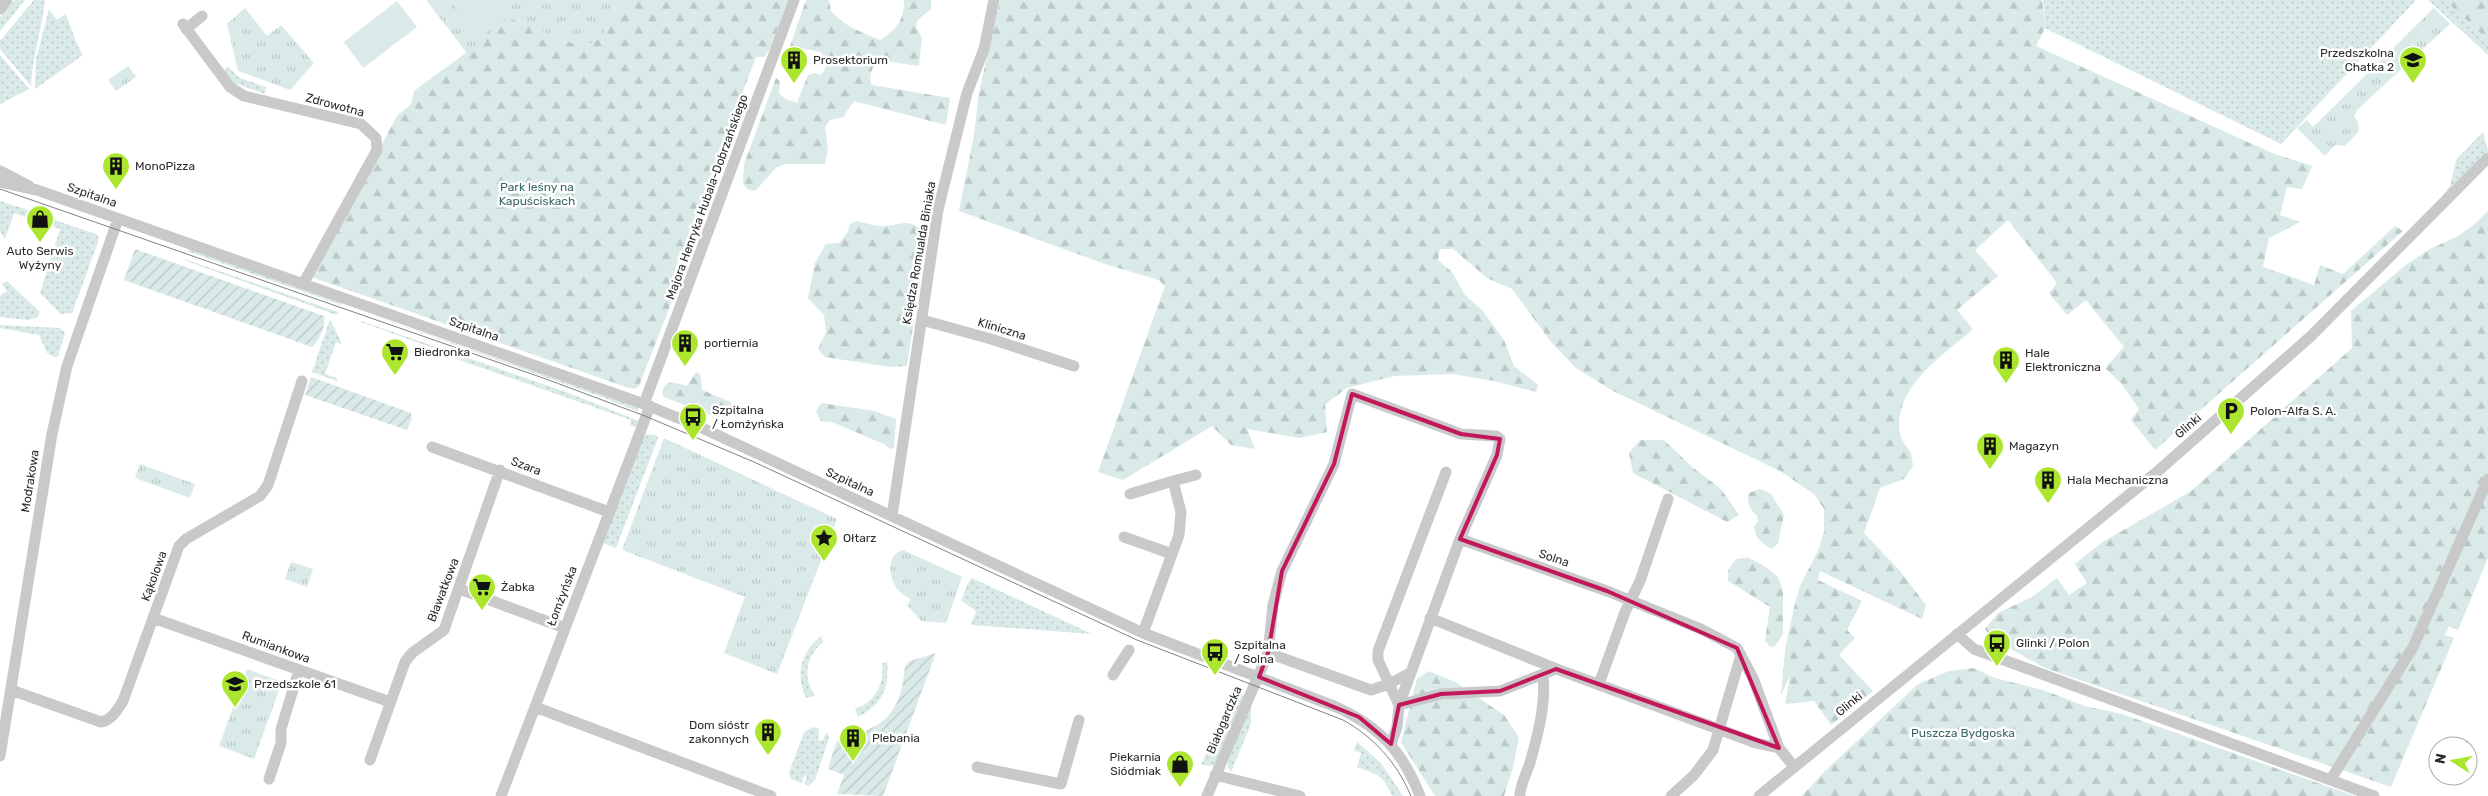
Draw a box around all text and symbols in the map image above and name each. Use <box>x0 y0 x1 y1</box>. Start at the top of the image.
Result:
building icon: Prosektorium <box>779 45 809 84</box>
school or university icon: Przedszkolna Chatka 2 <box>2398 45 2428 84</box>
place label: Przedszkolna Chatka 2 <box>2320 46 2394 74</box>
place label: Prosektorium <box>813 53 888 67</box>
street label: Zdrowotna <box>304 90 366 120</box>
street label: Majora Henryka Hubala-Dobrzańskiego <box>663 92 751 301</box>
building icon: MonoPizza <box>101 151 131 190</box>
place label: MonoPizza <box>135 159 195 173</box>
street label: Szpitalna <box>65 180 119 210</box>
park label: Park leśny na Kapuściskach <box>499 180 575 208</box>
street label: Księdza Romualda Biniaka <box>900 180 938 326</box>
shop icon: Auto Serwis Wyżyny <box>25 204 55 243</box>
place label: Auto Serwis Wyżyny <box>6 244 74 272</box>
street label: Szpitalna <box>447 314 501 344</box>
street label: Kliniczna <box>976 315 1028 343</box>
building icon: portiernia <box>670 328 700 367</box>
place label: portiernia <box>704 336 758 350</box>
supermarket icon: Biedronka <box>380 337 410 376</box>
place label: Biedronka <box>414 345 470 359</box>
building icon: Hale Elektroniczna <box>1991 345 2021 384</box>
place label: Hale Elektroniczna <box>2025 346 2101 374</box>
parking icon: Polon-Alfa S. A. <box>2216 396 2246 435</box>
bus stop icon: Szpitalna / Łomżyńska <box>678 402 708 441</box>
place label: Szpitalna / Łomżyńska <box>712 403 784 431</box>
place label: Polon-Alfa S. A. <box>2250 404 2336 418</box>
street label: Glinki <box>2172 411 2204 441</box>
building icon: Magazyn <box>1975 431 2005 470</box>
place label: Magazyn <box>2009 439 2059 453</box>
street label: Modrakowa <box>18 449 42 513</box>
street label: Szara <box>509 454 543 478</box>
street label: Szpitalna <box>824 465 876 499</box>
building icon: Hala Mechaniczna <box>2033 465 2063 504</box>
place label: Hala Mechaniczna <box>2067 473 2168 487</box>
place icon: Ołtarz <box>809 523 839 562</box>
place label: Ołtarz <box>843 531 876 545</box>
street label: Solna <box>1537 546 1571 570</box>
street label: Kąkolowa <box>138 549 170 603</box>
street label: Bławatkowa <box>424 556 462 624</box>
street label: Łomżyńska <box>544 564 580 628</box>
supermarket icon: Żabka <box>467 572 497 611</box>
place label: Żabka <box>501 580 535 594</box>
street label: Rumiankowa <box>240 628 312 666</box>
bus stop icon: Glinki / Polon <box>1982 628 2012 667</box>
place label: Glinki / Polon <box>2016 636 2090 650</box>
bus stop icon: Szpitalna / Solna <box>1200 637 1230 676</box>
place label: Szpitalna / Solna <box>1234 638 1286 666</box>
school or university icon: Przedszkole 61 <box>220 669 250 708</box>
place label: Przedszkole 61 <box>254 677 336 691</box>
street label: Białogardzka <box>1204 684 1244 756</box>
street label: Glinki <box>1833 689 1865 719</box>
building icon: Dom sióstr zakonnych <box>753 717 783 756</box>
place label: Dom sióstr zakonnych <box>689 718 749 746</box>
building icon: Plebania <box>838 723 868 762</box>
park label: Puszcza Bydgoska <box>1911 726 2015 740</box>
place label: Plebania <box>872 731 920 745</box>
north arrow <box>2428 736 2478 786</box>
shop icon: Piekarnia Siódmiak <box>1165 749 1195 788</box>
place label: Piekarnia Siódmiak <box>1110 750 1162 778</box>
text: N <box>2431 752 2450 765</box>

